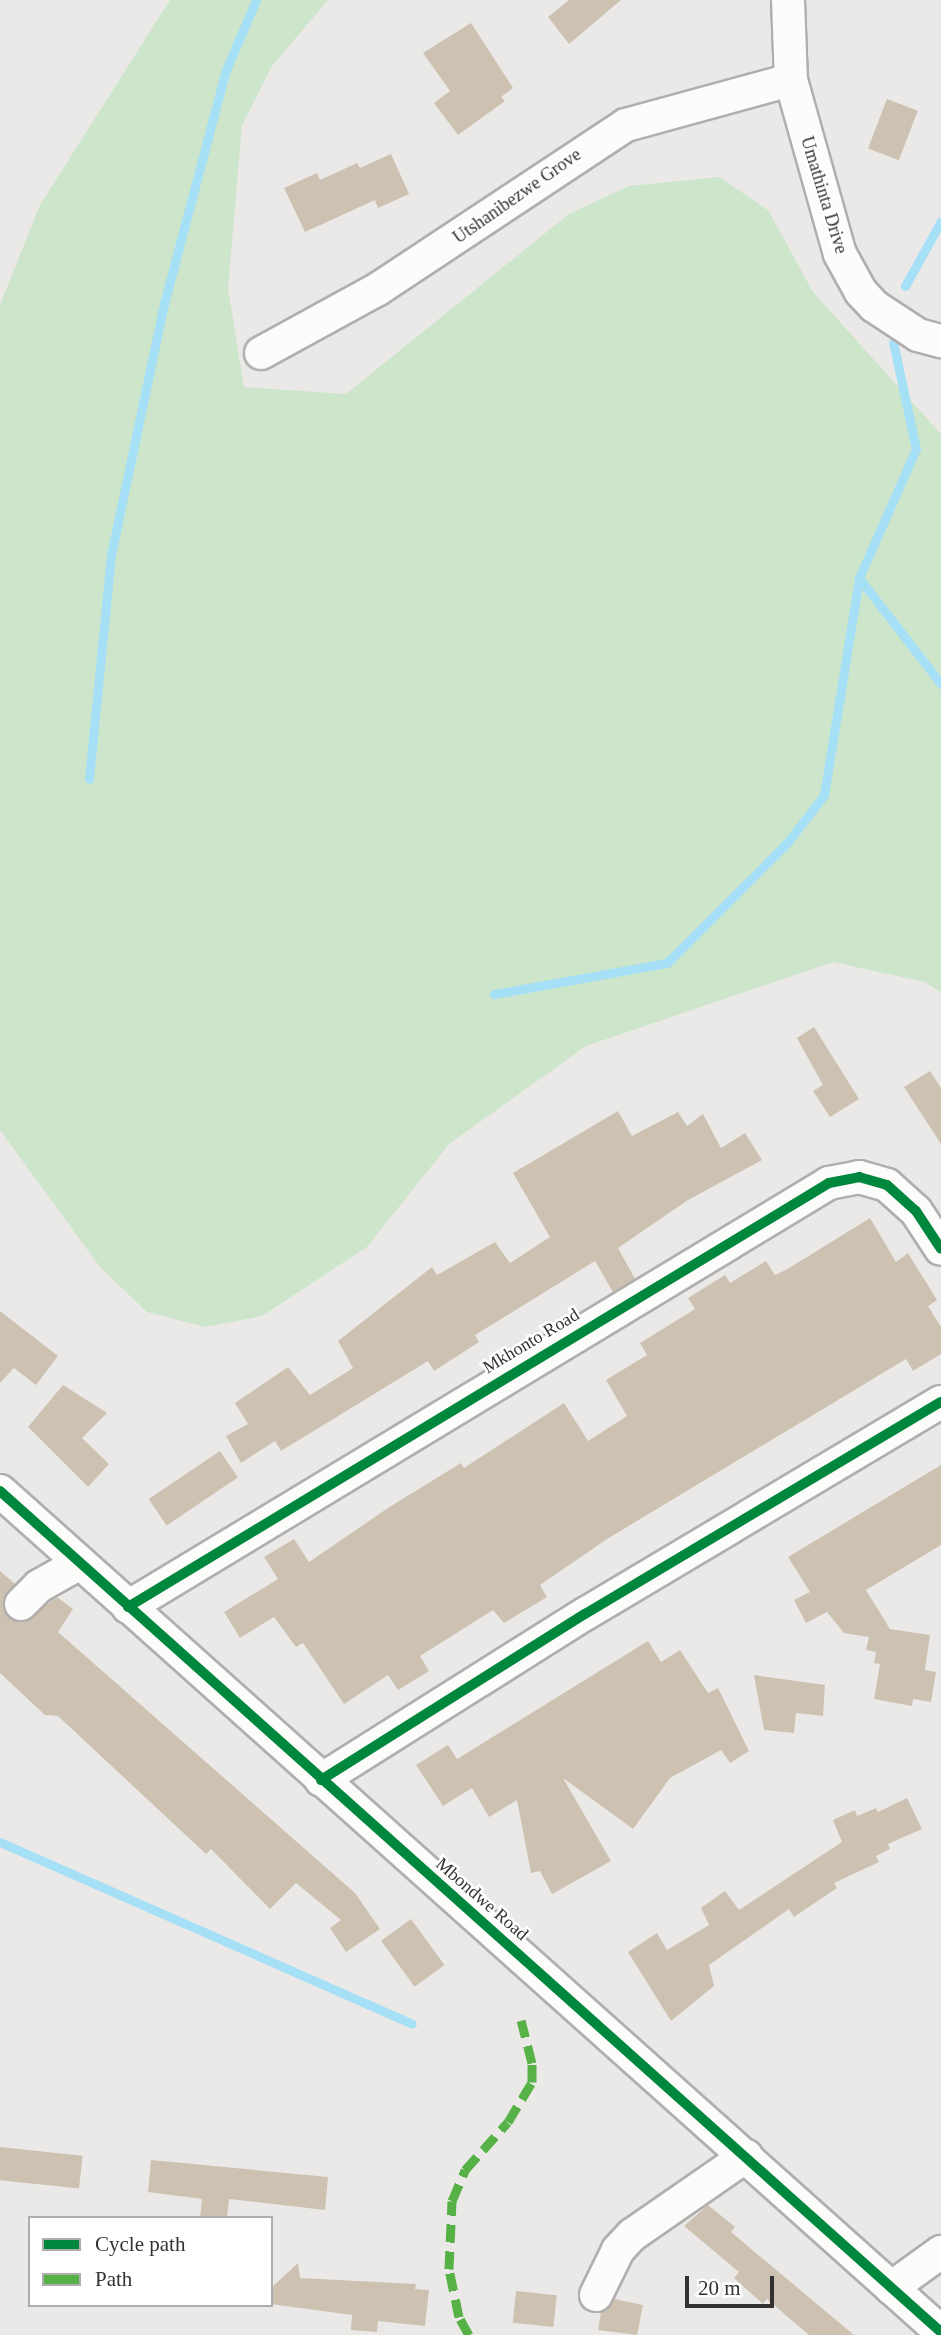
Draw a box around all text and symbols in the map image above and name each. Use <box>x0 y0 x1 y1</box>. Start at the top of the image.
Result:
street label: Umathinta Drive <box>796 134 852 256</box>
street label: Utshanibezwe Grove <box>449 144 585 248</box>
street label: Mkhonto Road <box>479 1304 583 1378</box>
street label: Mbondwe Road <box>431 1853 533 1945</box>
legend <box>28 2216 273 2307</box>
text: Cycle path <box>95 2232 185 2256</box>
scale bar <box>689 2262 778 2306</box>
text: Path <box>95 2267 132 2291</box>
text: 20 m <box>698 2276 741 2300</box>

